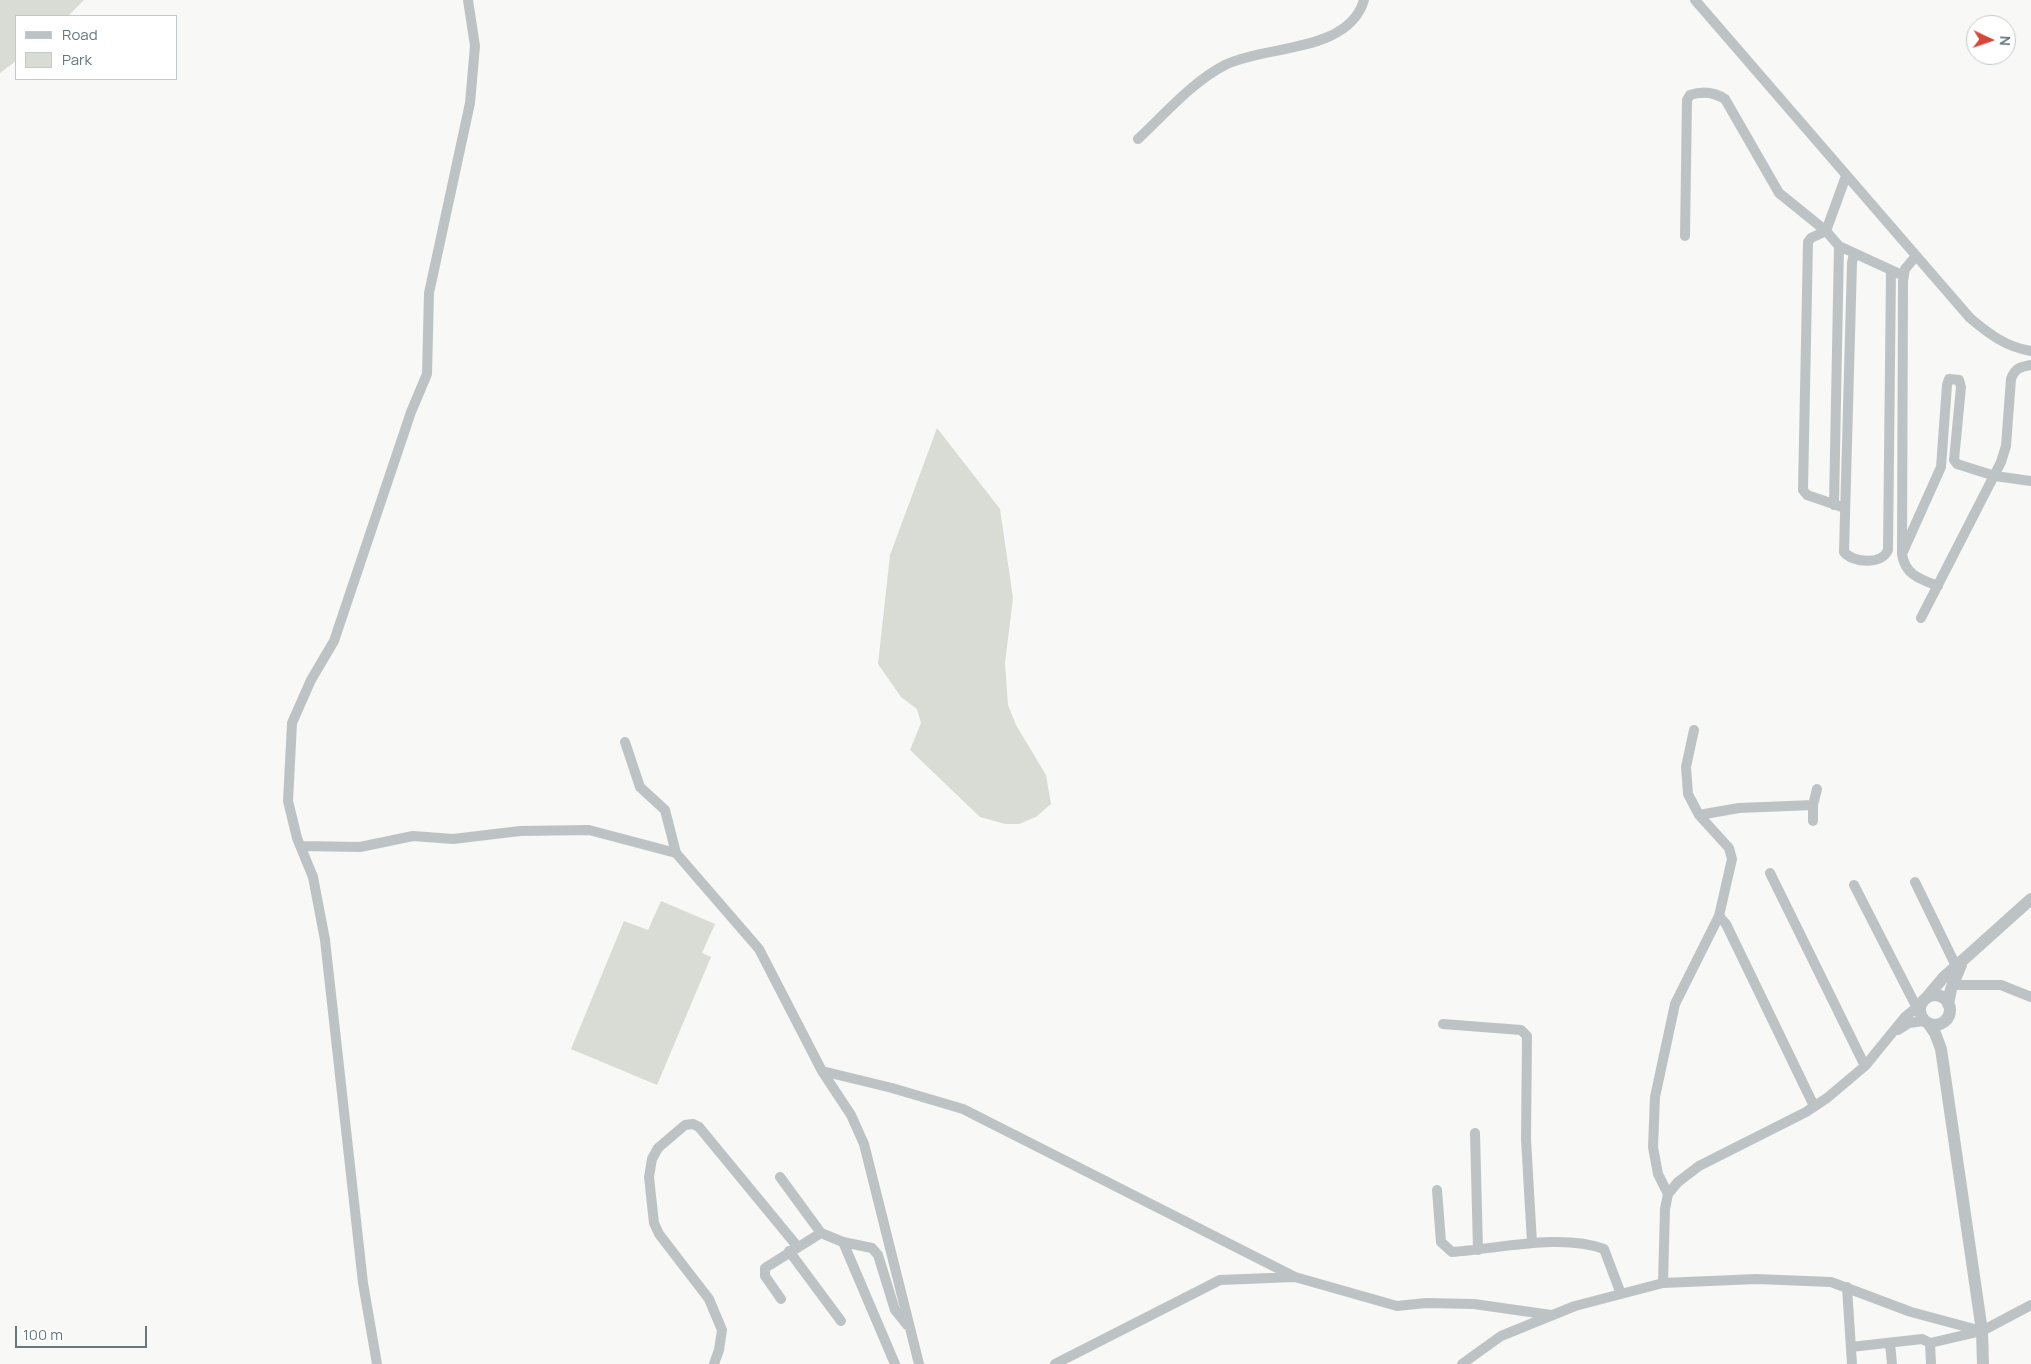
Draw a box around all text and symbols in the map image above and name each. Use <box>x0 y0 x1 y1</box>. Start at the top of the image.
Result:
legend <box>15 15 178 80</box>
north arrow <box>1966 15 2016 65</box>
text: Road <box>62 24 98 45</box>
text: N <box>1996 35 2015 46</box>
text: Park <box>62 49 92 70</box>
scale bar <box>18 1316 150 1348</box>
text: 100 m <box>23 1324 63 1345</box>

